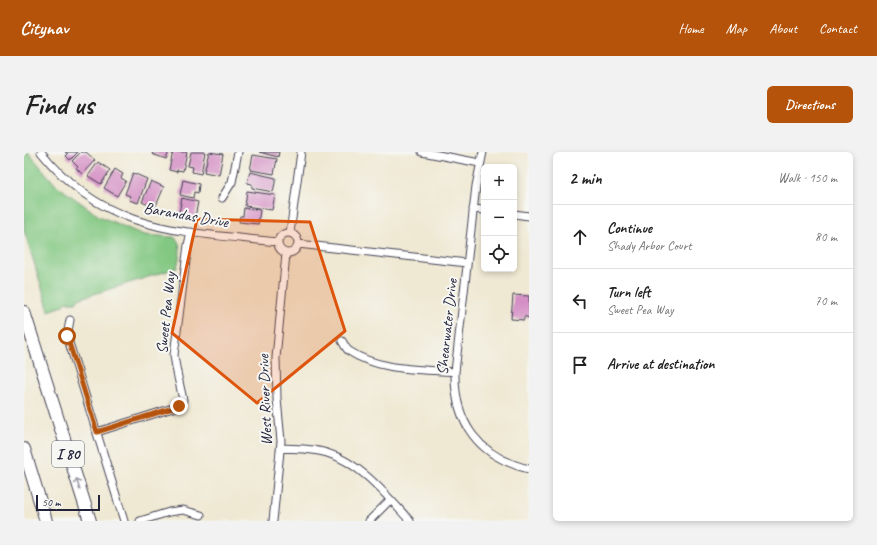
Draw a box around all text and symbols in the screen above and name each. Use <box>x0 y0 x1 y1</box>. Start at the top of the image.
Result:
text: Citynav <box>20 16 68 40</box>
text: Home <box>678 20 704 37</box>
text: Map <box>726 20 747 37</box>
text: About <box>769 20 797 37</box>
text: Contact <box>819 20 857 37</box>
button: Directions <box>767 86 853 123</box>
text: Find us <box>24 87 94 122</box>
map controls <box>481 164 517 272</box>
button: + <box>481 164 517 200</box>
text: 2 min <box>569 168 602 189</box>
text: Walk · 150 m <box>778 170 837 186</box>
street label: Barandas Drive <box>142 198 232 233</box>
button: − <box>481 200 517 236</box>
text: Continue <box>607 219 652 238</box>
icon: ahead <box>569 226 591 248</box>
text: 80 m <box>815 229 837 245</box>
button: locate <box>481 236 517 272</box>
text: Shady Arbor Court <box>607 238 692 254</box>
street label: Sweet Pea Way <box>152 270 180 355</box>
street label: Shearwater Drive <box>432 276 462 376</box>
text: Turn left <box>607 283 650 302</box>
icon: left <box>569 290 591 312</box>
text: 70 m <box>815 293 837 309</box>
text: Sweet Pea Way <box>607 302 673 318</box>
route start <box>58 327 76 345</box>
street label: West River Drive <box>253 352 277 446</box>
icon: arrive <box>569 354 591 376</box>
text: Arrive at destination <box>607 355 714 374</box>
route end <box>170 397 188 415</box>
road number: I 80 <box>52 441 84 467</box>
one-way arrow <box>74 477 81 490</box>
scale bar <box>36 493 100 512</box>
text: 50 m <box>42 495 61 509</box>

